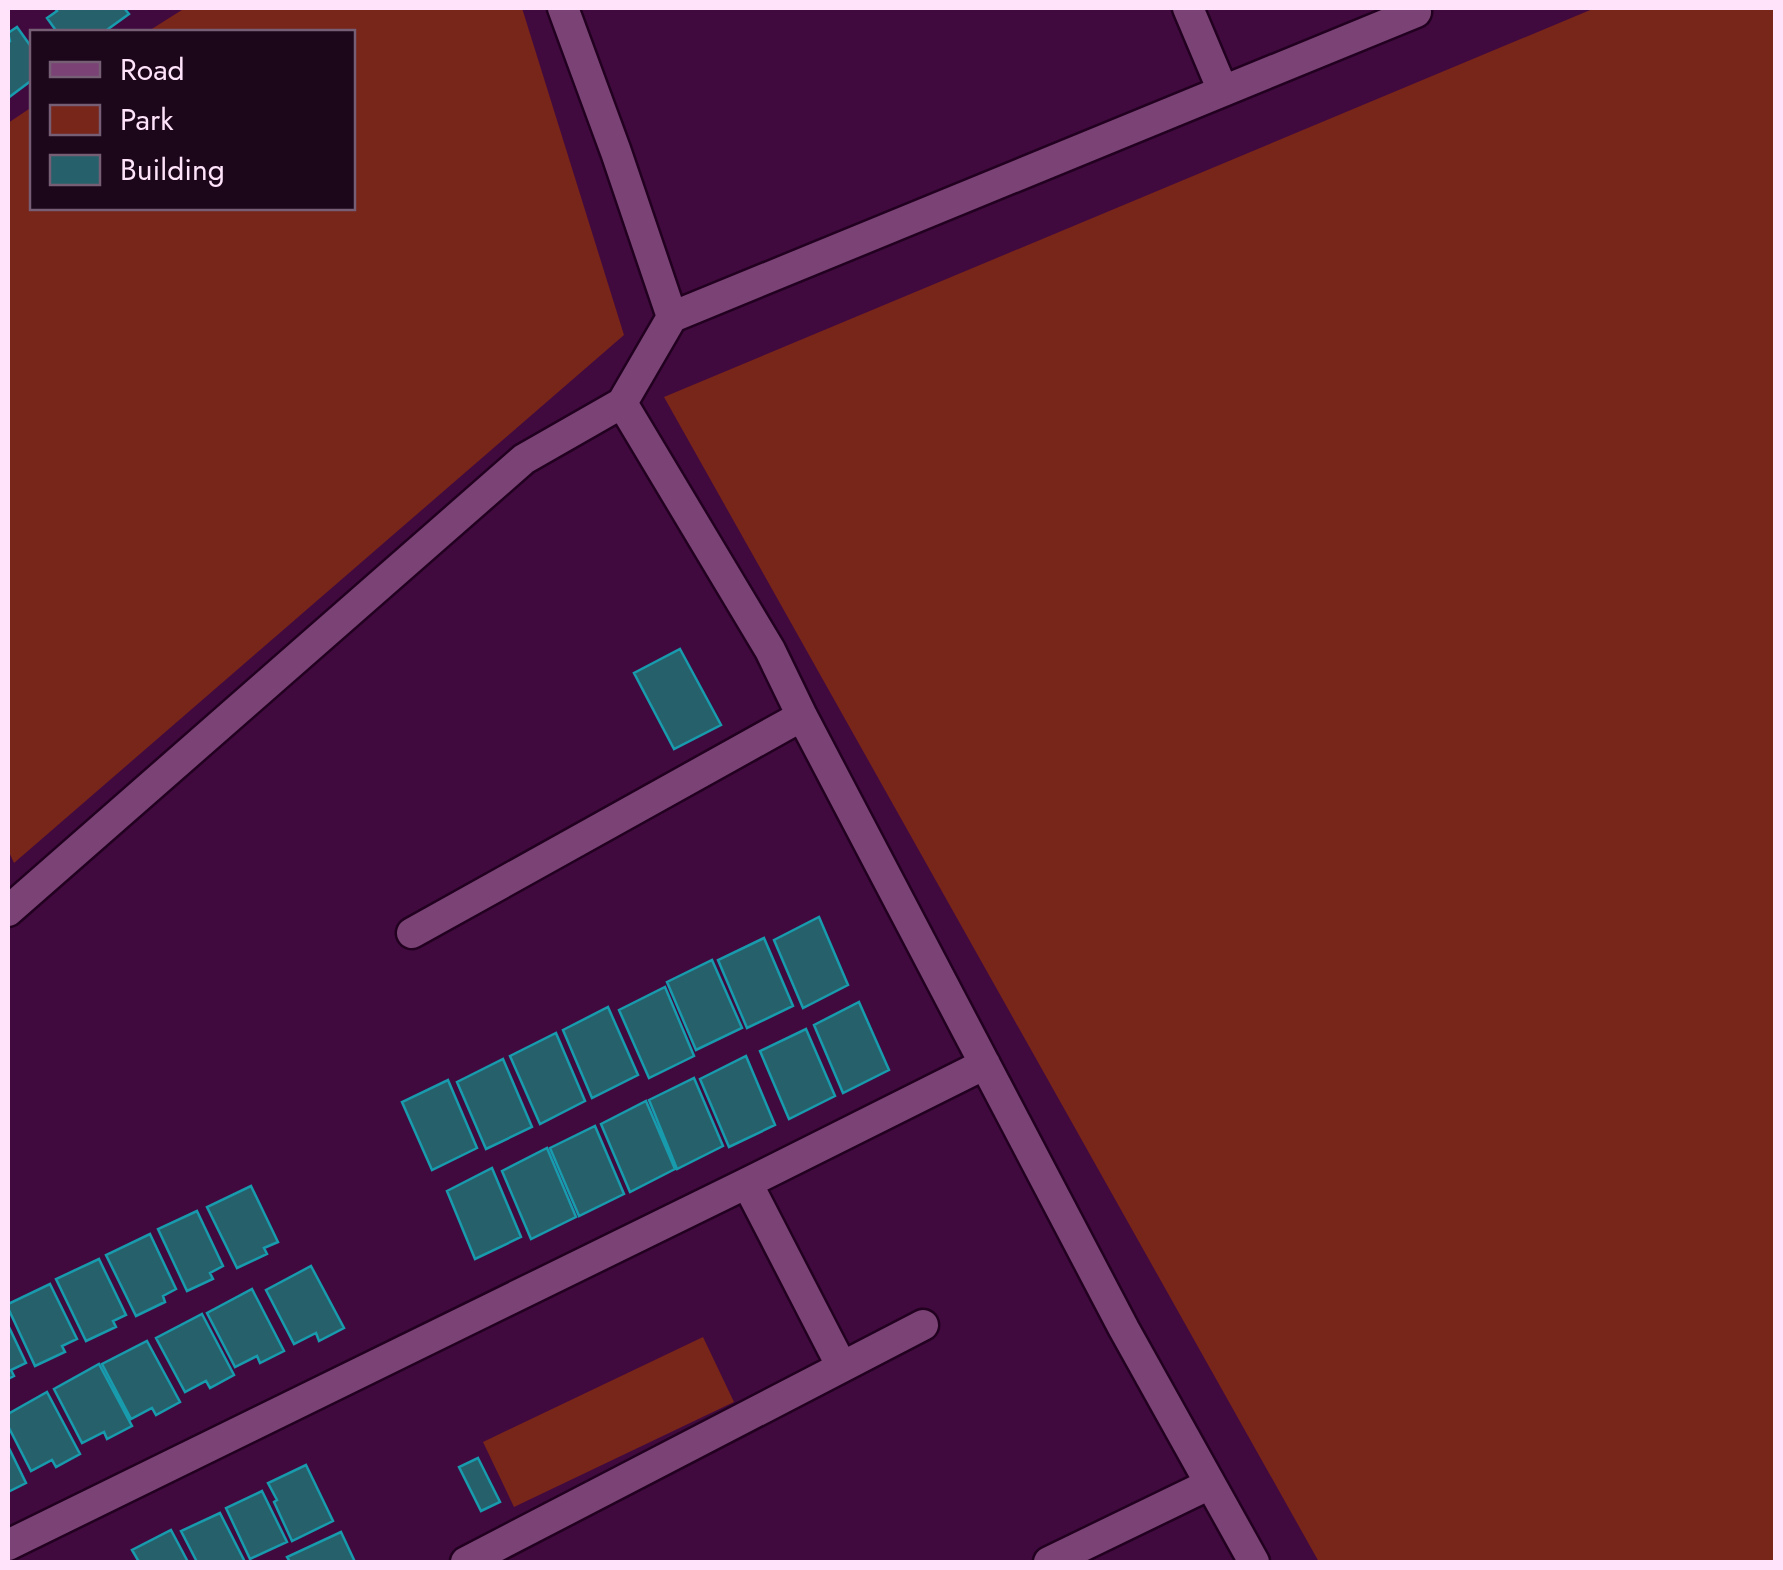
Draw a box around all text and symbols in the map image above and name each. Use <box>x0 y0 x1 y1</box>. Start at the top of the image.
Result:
legend <box>30 30 355 210</box>
text: Road <box>120 48 185 91</box>
text: Park <box>120 98 174 141</box>
text: Building <box>120 148 225 191</box>

